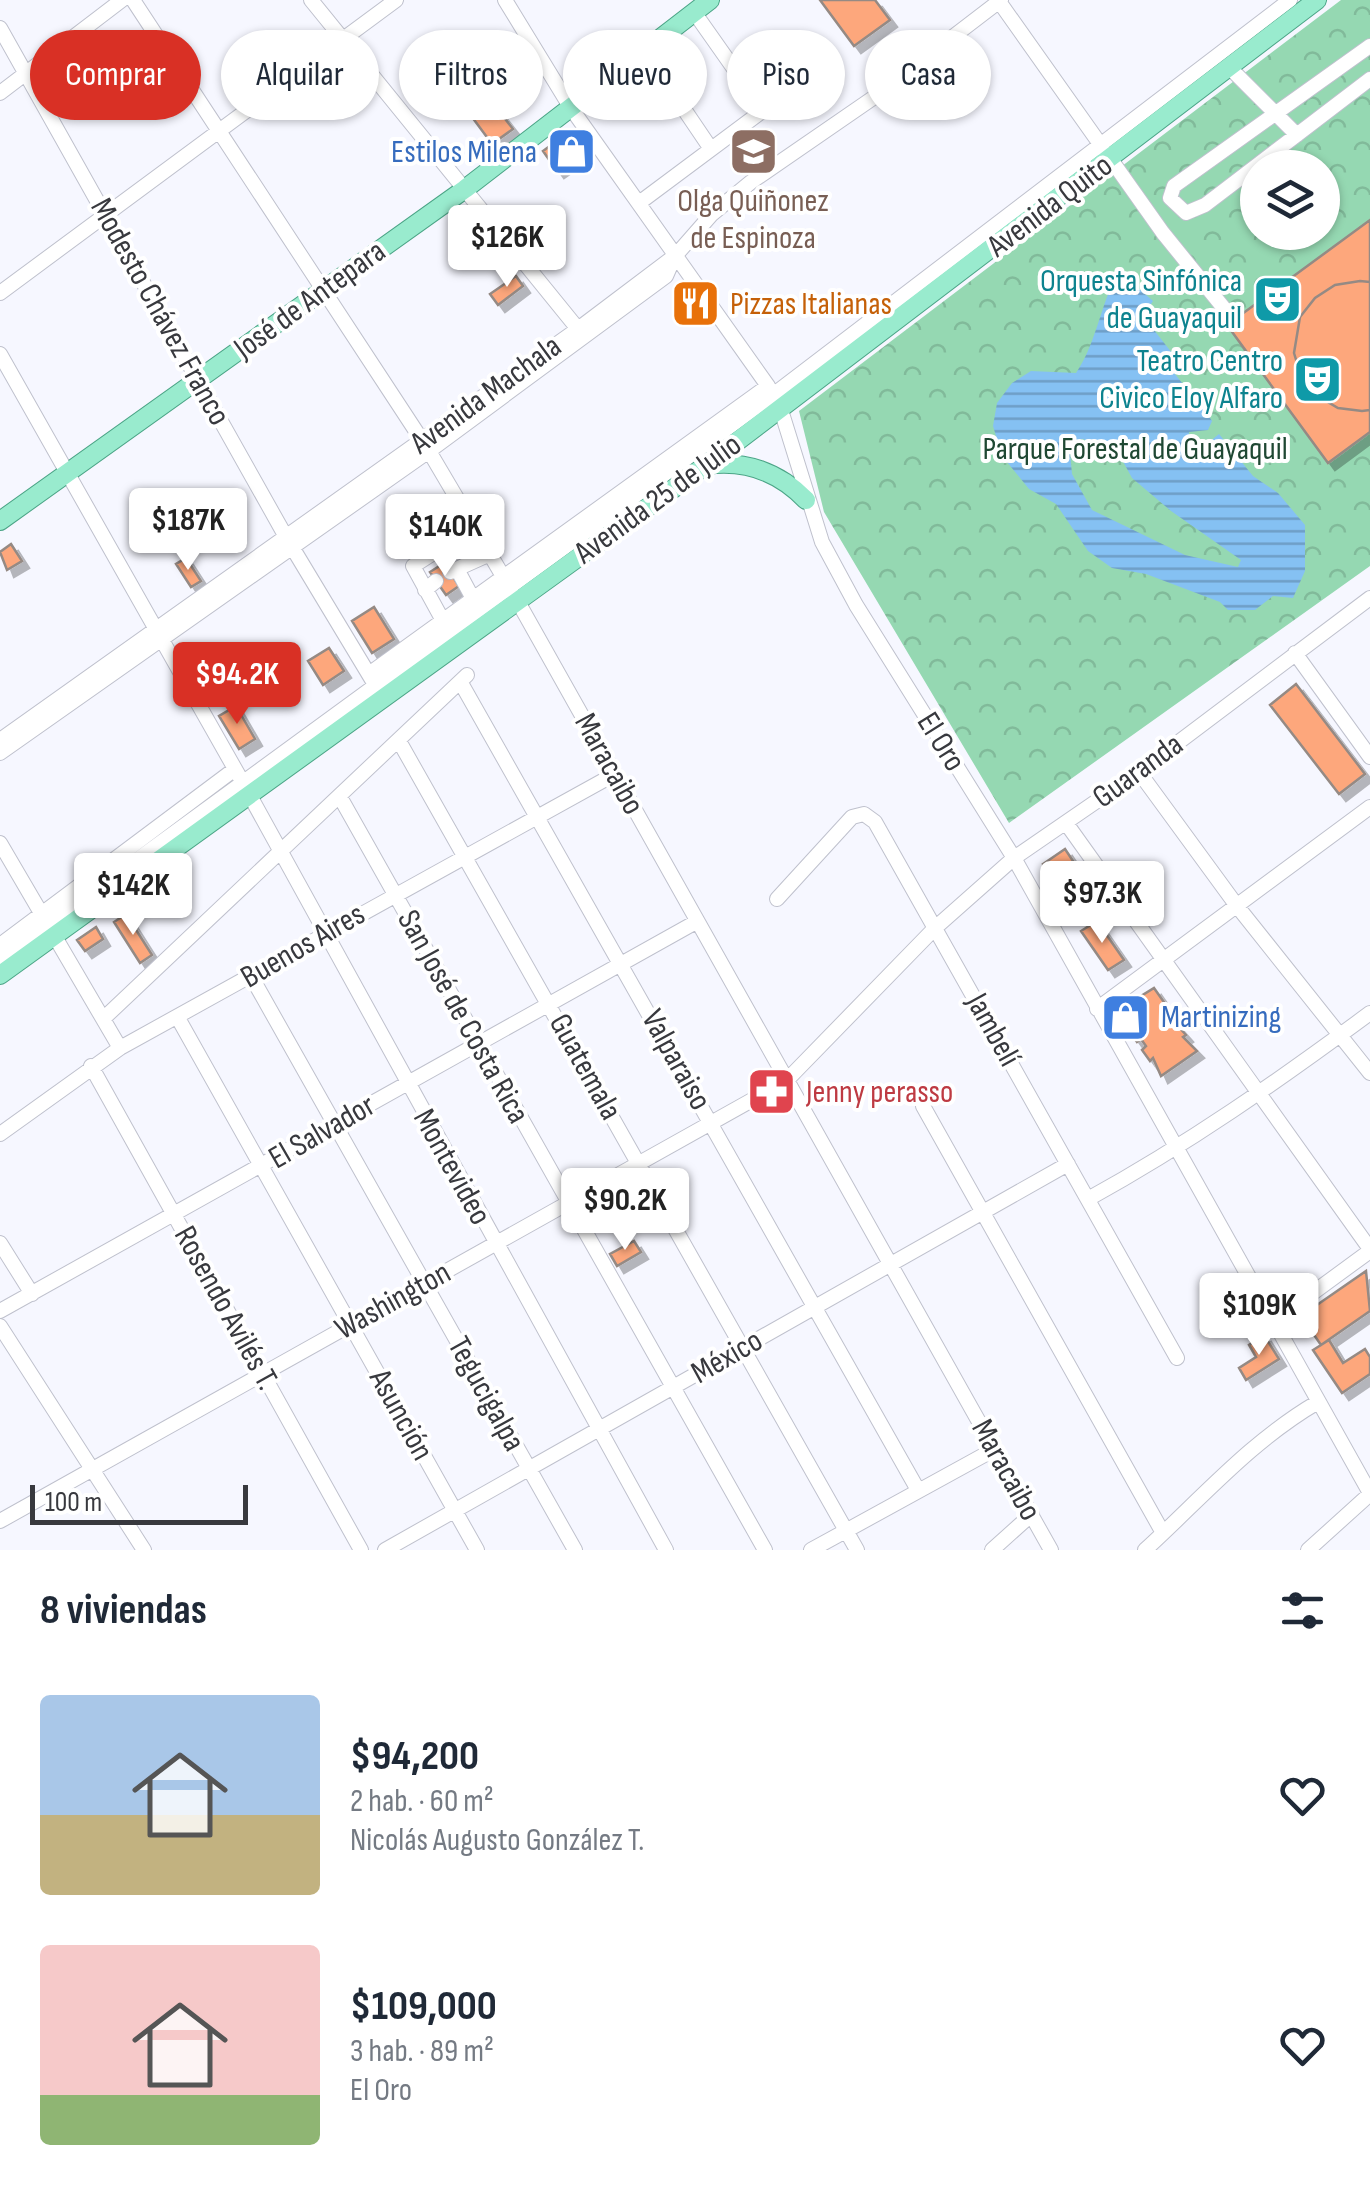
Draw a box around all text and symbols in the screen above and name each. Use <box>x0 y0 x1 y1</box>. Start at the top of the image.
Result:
chip: Comprar <box>30 30 201 120</box>
chip: Alquilar <box>221 30 379 120</box>
chip: Filtros <box>399 30 543 120</box>
chip: Nuevo <box>563 30 707 120</box>
chip: Piso <box>727 30 845 120</box>
chip: Casa <box>865 30 991 120</box>
school or university icon: Olga Quiñonez de Espinoza <box>727 125 779 177</box>
shop icon: Estilos Milena <box>546 126 598 178</box>
place label: Estilos Milena <box>391 133 537 172</box>
street label: Avenida Quito <box>979 146 1120 266</box>
map controls <box>1240 150 1340 250</box>
button: layers <box>1240 150 1340 250</box>
place label: Olga Quiñonez de Espinoza <box>677 182 829 258</box>
street label: Modesto Chávez Franco <box>81 192 239 432</box>
pin: $126K <box>437 205 577 290</box>
text: $126K <box>470 218 544 257</box>
street label: José de Antepara <box>226 232 393 369</box>
place label: Orquesta Sinfónica de Guayaquil <box>1040 262 1242 338</box>
theatre icon: Orquesta Sinfónica de Guayaquil <box>1251 273 1303 325</box>
restaurant icon: Pizzas Italianas <box>669 278 721 330</box>
place label: Pizzas Italianas <box>730 285 892 324</box>
street label: Avenida Machala <box>402 327 569 463</box>
place label: Teatro Centro Civico Eloy Alfaro <box>1099 342 1283 418</box>
theatre icon: Teatro Centro Civico Eloy Alfaro <box>1292 353 1344 405</box>
street label: Avenida 25 de Julio <box>566 425 749 573</box>
park label: Parque Forestal de Guayaquil <box>982 430 1288 469</box>
pin: $187K <box>118 488 258 573</box>
pin: $140K <box>375 494 515 579</box>
text: $187K <box>151 501 225 540</box>
text: $140K <box>407 507 483 546</box>
pin: $94.2K <box>156 642 318 727</box>
text: $94.2K <box>195 655 279 694</box>
street label: El Oro <box>908 705 974 779</box>
street label: Maracaibo <box>565 707 653 821</box>
street label: Guaranda <box>1085 725 1191 817</box>
pin: $142K <box>63 853 203 938</box>
pin: $97.3K <box>1021 861 1183 946</box>
text: $142K <box>96 866 170 905</box>
text: $97.3K <box>1062 874 1142 913</box>
street label: Buenos Aires <box>234 895 372 997</box>
street label: San José de Costa Rica <box>388 904 538 1130</box>
street label: Jambelí <box>957 986 1029 1073</box>
shop icon: Martinizing <box>1100 991 1152 1043</box>
place label: Martinizing <box>1161 998 1281 1037</box>
street label: Valparaiso <box>633 1003 719 1117</box>
street label: Guatemala <box>540 1007 630 1127</box>
pharmacy icon: Jenny perasso <box>745 1066 797 1118</box>
place label: Jenny perasso <box>805 1073 953 1112</box>
street label: El Salvador <box>262 1086 382 1178</box>
street label: Montevideo <box>404 1102 500 1232</box>
pin: $90.2K <box>544 1168 706 1253</box>
text: $90.2K <box>583 1181 667 1220</box>
street label: Rosendo Avilés T. <box>165 1219 287 1397</box>
street label: Washington <box>328 1253 458 1349</box>
pin: $109K <box>1189 1273 1329 1358</box>
text: $109K <box>1221 1286 1297 1325</box>
street label: México <box>685 1321 769 1393</box>
street label: Tegucigalpa <box>439 1330 533 1458</box>
street label: Asunción <box>360 1362 442 1467</box>
street label: Maracaibo <box>962 1413 1050 1527</box>
scale bar <box>30 1480 248 1524</box>
text: 100 m <box>45 1486 102 1519</box>
icon: filters <box>1275 1583 1330 1638</box>
text: 8 viviendas <box>40 1585 207 1636</box>
text: $94,200 <box>350 1731 479 1782</box>
icon: home <box>120 1735 240 1855</box>
icon: heart <box>1275 1768 1330 1823</box>
text: 2 hab. · 60 m² <box>350 1782 494 1821</box>
text: Nicolás Augusto González T. <box>350 1821 644 1860</box>
text: $109,000 <box>350 1981 497 2032</box>
icon: home <box>120 1985 240 2105</box>
icon: heart <box>1275 2018 1330 2073</box>
text: 3 hab. · 89 m² <box>350 2032 494 2071</box>
text: El Oro <box>350 2071 412 2110</box>

